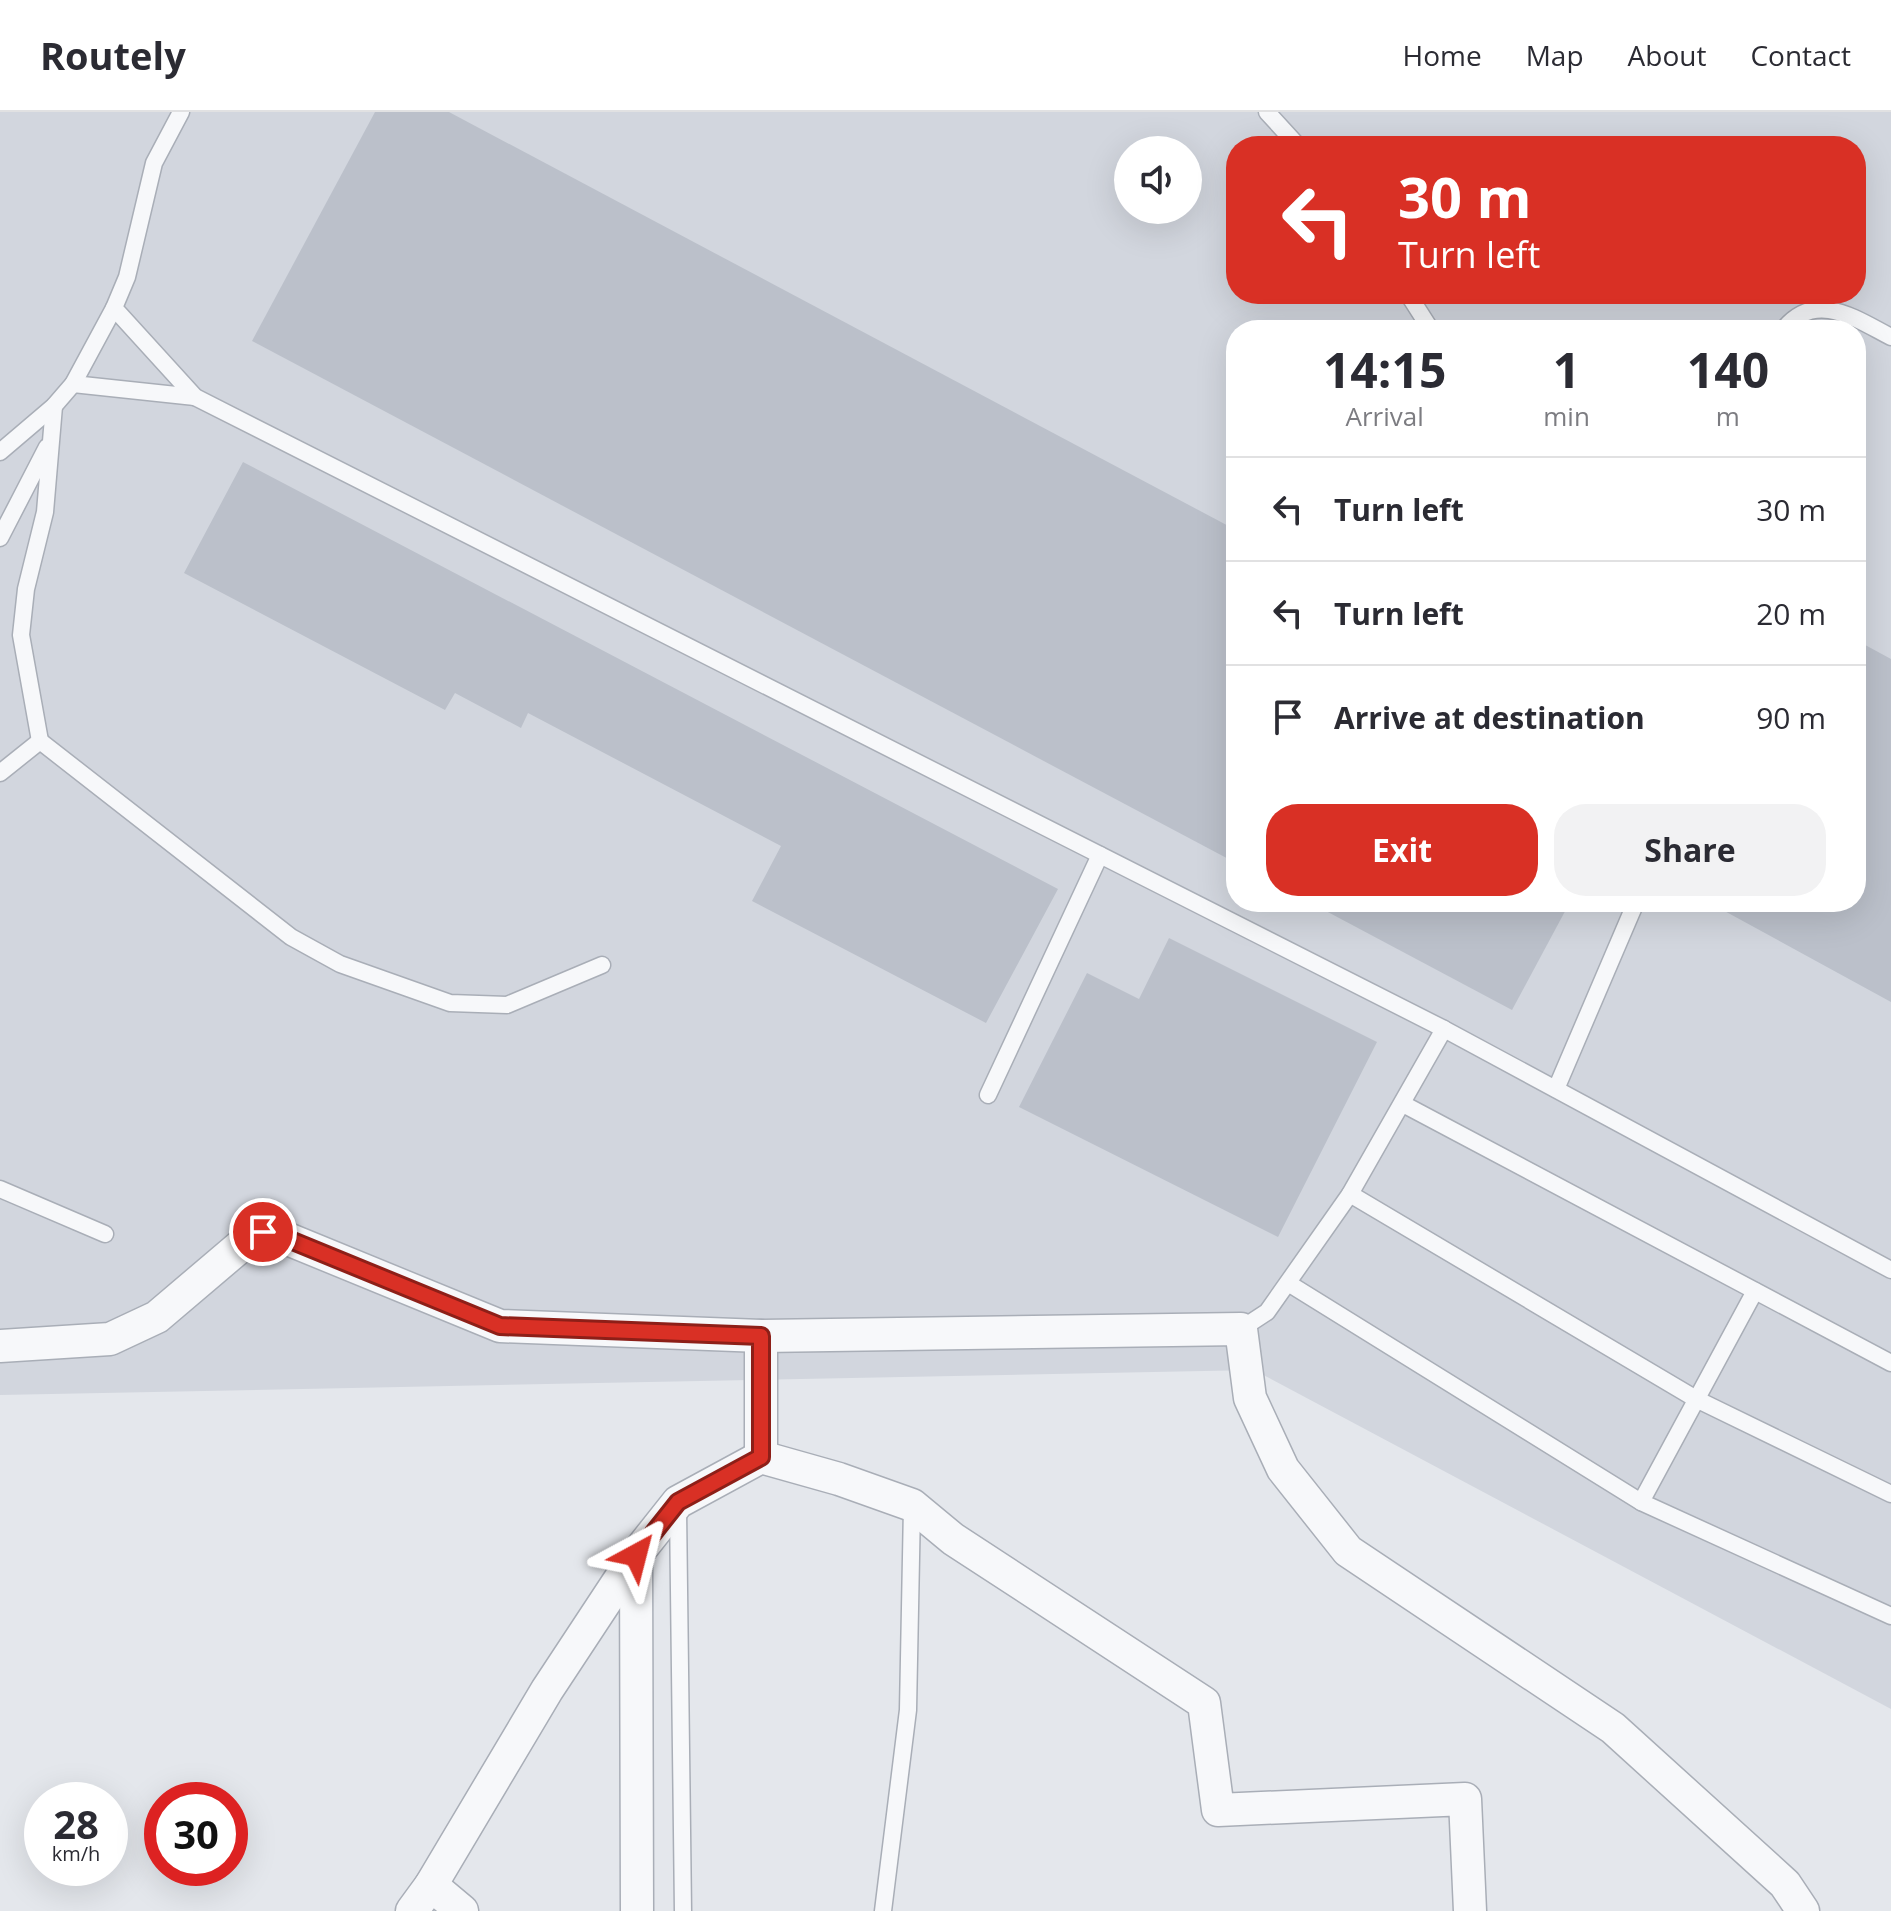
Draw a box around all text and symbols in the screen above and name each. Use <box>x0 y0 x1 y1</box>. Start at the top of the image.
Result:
text: Routely <box>40 29 186 81</box>
text: Home <box>1403 36 1482 74</box>
text: Map <box>1526 36 1584 74</box>
text: About <box>1628 36 1706 74</box>
text: Contact <box>1750 36 1851 74</box>
map controls <box>1114 136 1202 224</box>
button: sound <box>1114 136 1202 224</box>
text: 30 m <box>1398 158 1532 234</box>
icon: left <box>1266 168 1370 272</box>
text: Turn left <box>1398 230 1540 279</box>
text: 14:15 <box>1323 337 1446 402</box>
text: 1 <box>1553 337 1580 402</box>
text: 140 <box>1687 337 1769 402</box>
text: Arrival <box>1345 398 1424 434</box>
text: min <box>1543 398 1590 434</box>
text: m <box>1716 398 1740 434</box>
icon: left <box>1266 487 1310 531</box>
text: Turn left <box>1334 489 1464 530</box>
text: 30 m <box>1756 489 1826 530</box>
icon: left <box>1266 591 1310 635</box>
text: Turn left <box>1334 593 1464 634</box>
text: 20 m <box>1756 593 1826 634</box>
icon: arrive <box>1266 695 1310 739</box>
text: Arrive at destination <box>1334 697 1645 738</box>
text: 90 m <box>1756 697 1826 738</box>
button: Exit <box>1266 804 1538 896</box>
button: Share <box>1554 804 1826 896</box>
pin <box>229 1198 297 1266</box>
icon: arrive <box>241 1210 285 1254</box>
position arrow <box>594 1513 678 1597</box>
speed limit sign: 30 <box>144 1782 248 1886</box>
text: 28 <box>53 1796 99 1851</box>
text: km/h <box>52 1840 100 1867</box>

